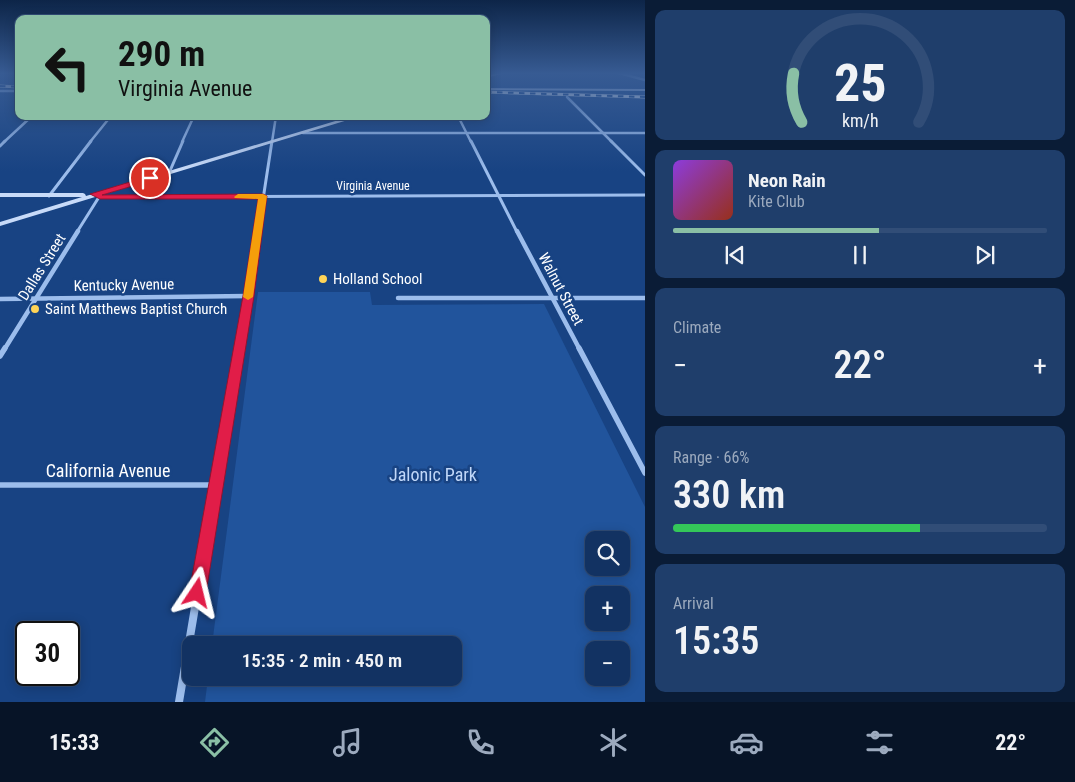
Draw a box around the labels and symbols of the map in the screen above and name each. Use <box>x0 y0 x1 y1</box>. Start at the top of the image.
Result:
pin <box>129 157 171 199</box>
street label: Virginia Avenue <box>336 179 410 193</box>
street label: Dallas Street <box>14 230 70 304</box>
street label: Walnut Street <box>534 250 588 328</box>
place label: Holland School <box>333 270 423 288</box>
marker: Holland School <box>317 273 329 285</box>
street label: Kentucky Avenue <box>74 275 174 295</box>
place label: Saint Matthews Baptist Church <box>45 300 227 318</box>
marker: Saint Matthews Baptist Church <box>29 303 41 315</box>
street label: California Avenue <box>46 460 170 481</box>
park label: Jalonic Park <box>389 464 477 485</box>
position arrow <box>170 566 222 618</box>
speed limit sign: 30 <box>15 621 80 686</box>

